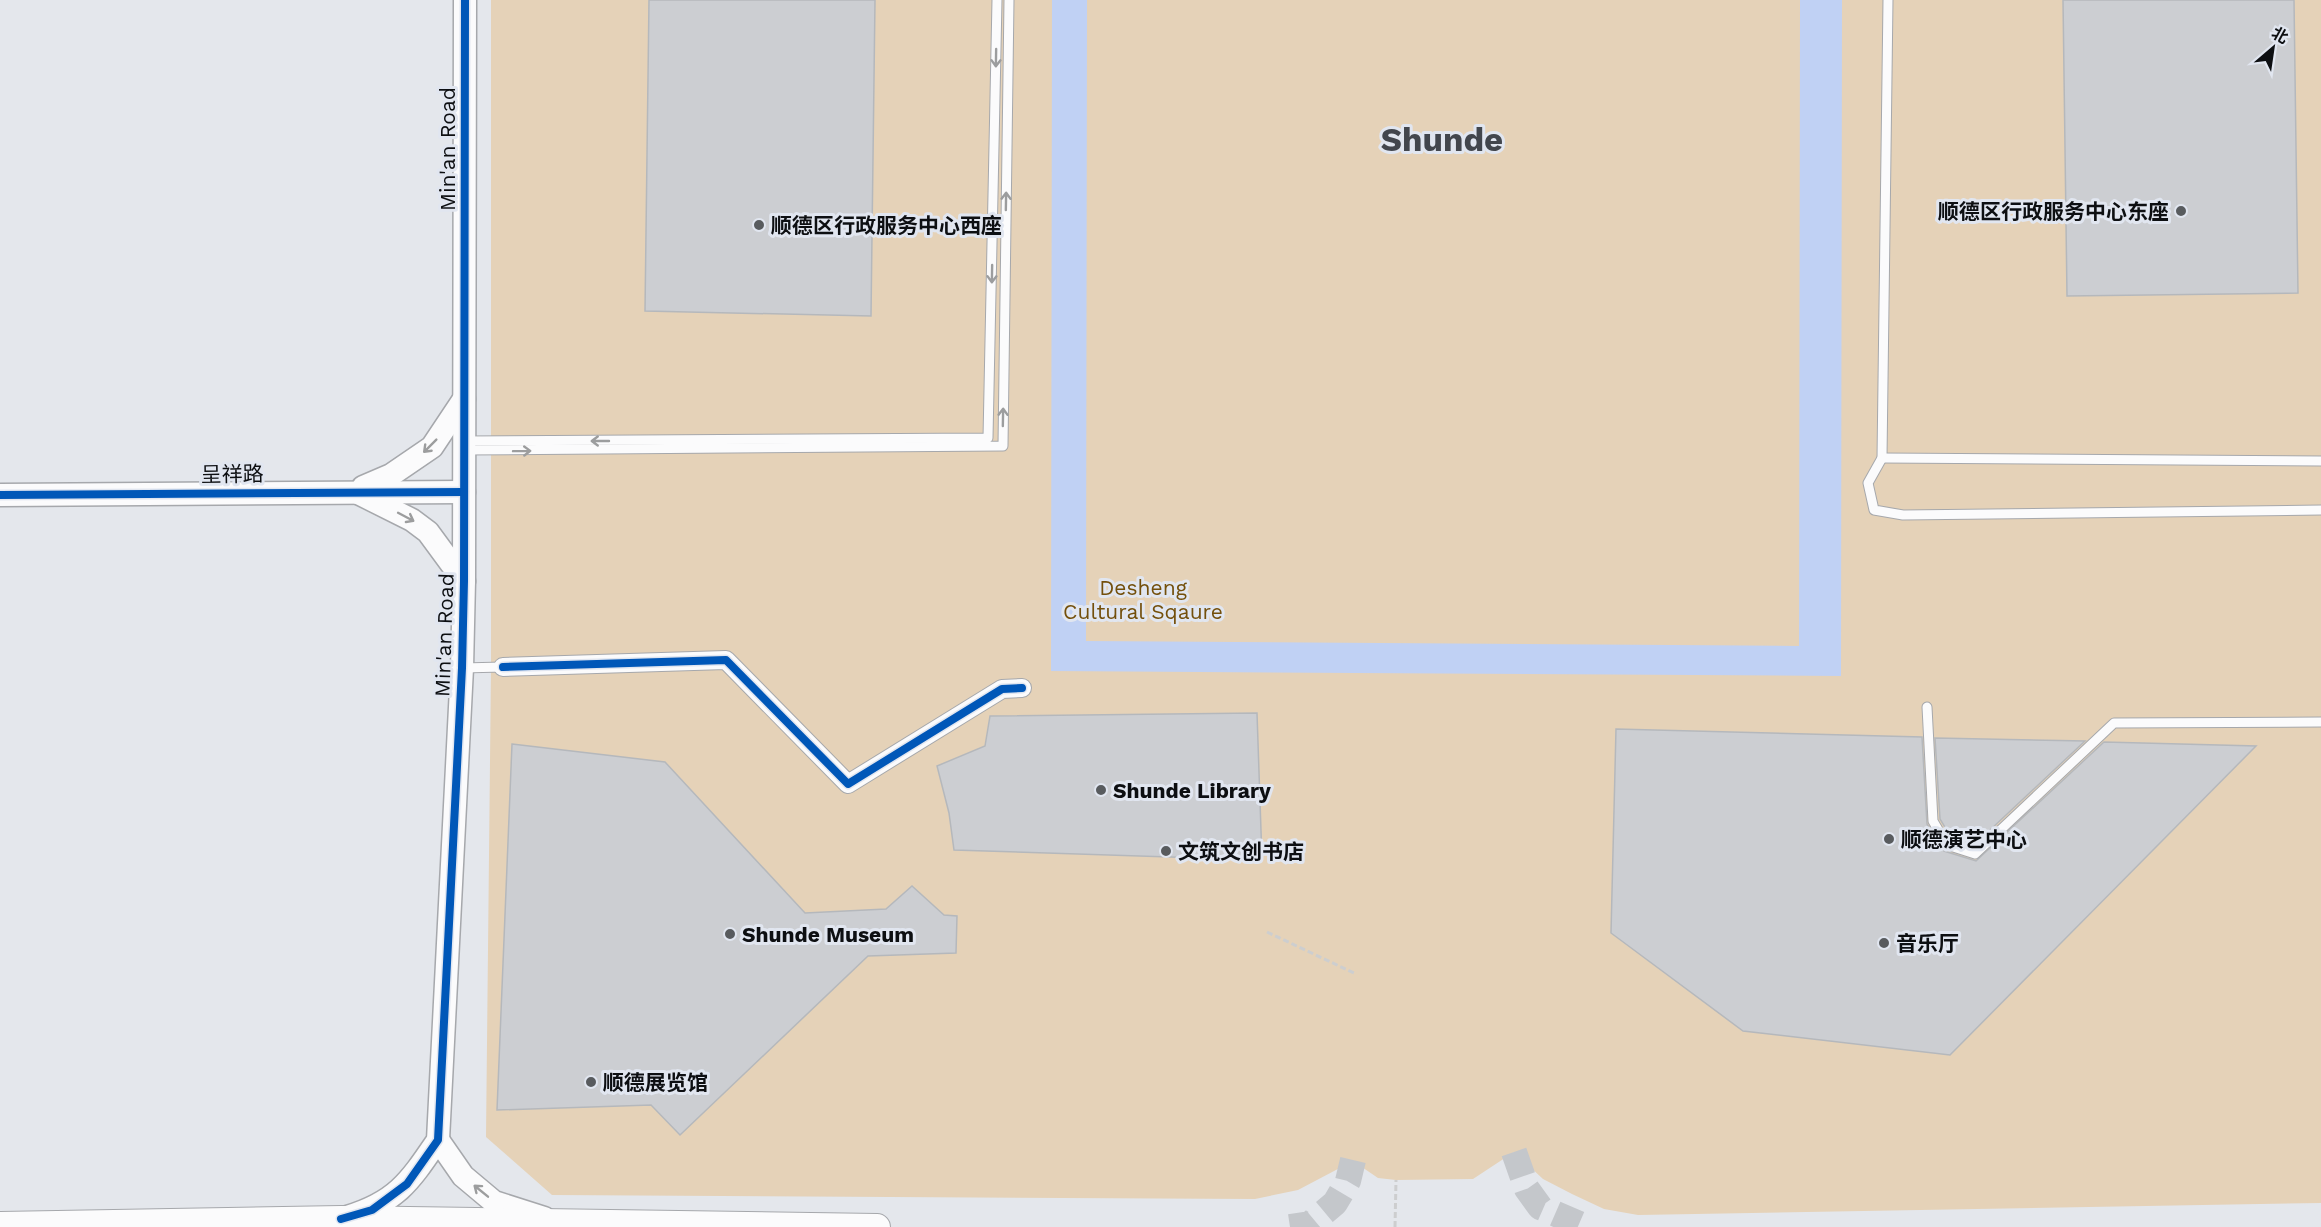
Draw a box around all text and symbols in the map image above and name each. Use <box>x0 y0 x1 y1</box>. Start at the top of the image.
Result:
north arrow <box>2243 18 2303 78</box>
text: 北 <box>2268 23 2292 48</box>
one-way arrow <box>990 48 1002 68</box>
street label: Min'an Road <box>435 87 460 211</box>
district label: Shunde <box>1381 120 1503 159</box>
one-way arrow <box>1000 191 1012 211</box>
place label: 顺德区行政服务中心东座 <box>1938 199 2169 224</box>
marker: 顺德区行政服务中心东座 <box>2174 204 2188 218</box>
place label: 顺德区行政服务中心西座 <box>771 213 1002 238</box>
marker: 顺德区行政服务中心西座 <box>752 218 766 232</box>
one-way arrow <box>986 264 997 284</box>
one-way arrow <box>997 407 1009 427</box>
one-way arrow <box>591 435 611 447</box>
one-way arrow <box>423 439 438 453</box>
one-way arrow <box>512 445 532 457</box>
street label: 呈祥路 <box>200 461 264 487</box>
one-way arrow <box>397 512 415 524</box>
street label: Min'an Road <box>429 573 459 697</box>
park label: Desheng Cultural Sqaure <box>1063 575 1223 624</box>
place label: Shunde Library <box>1113 778 1271 803</box>
marker: Shunde Library <box>1094 783 1108 797</box>
place label: 顺德演艺中心 <box>1901 827 2027 852</box>
marker: 顺德演艺中心 <box>1882 832 1896 846</box>
place label: 文筑文创书店 <box>1178 839 1304 864</box>
marker: 文筑文创书店 <box>1159 844 1173 858</box>
place label: Shunde Museum <box>742 922 914 947</box>
marker: Shunde Museum <box>723 927 737 941</box>
place label: 音乐厅 <box>1896 931 1959 956</box>
marker: 音乐厅 <box>1877 936 1891 950</box>
place label: 顺德展览馆 <box>603 1070 708 1095</box>
marker: 顺德展览馆 <box>584 1075 598 1089</box>
one-way arrow <box>474 1184 489 1198</box>

